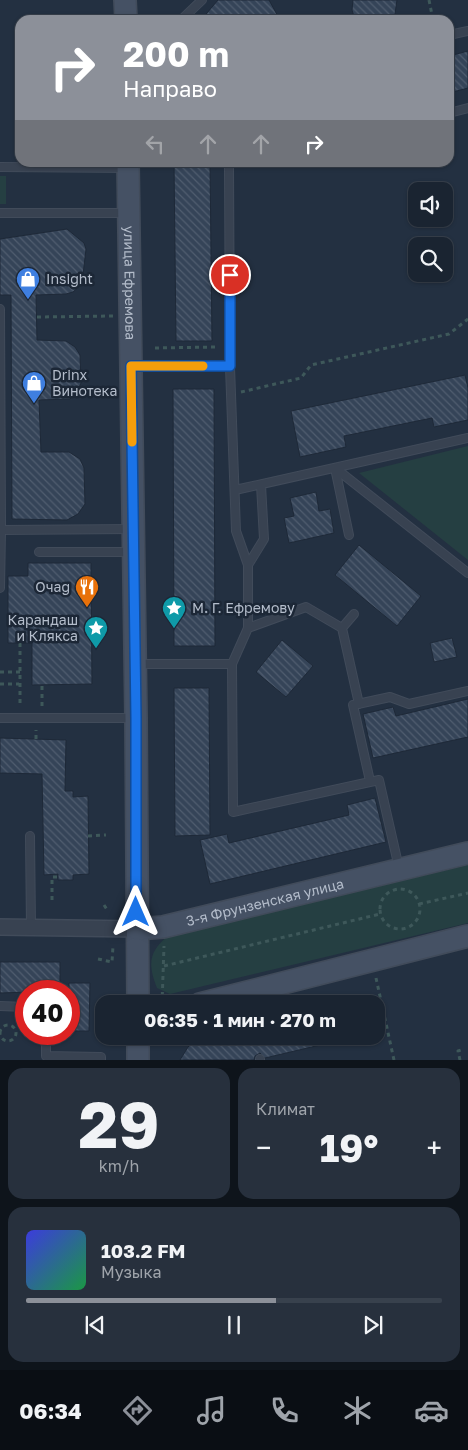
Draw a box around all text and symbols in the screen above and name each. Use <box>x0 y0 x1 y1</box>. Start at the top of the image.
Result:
text: 200 m <box>123 33 229 75</box>
icon: right <box>40 35 105 100</box>
text: Направо <box>123 75 217 102</box>
icon: left <box>141 130 169 158</box>
icon: ahead <box>194 130 222 158</box>
icon: ahead <box>247 130 275 158</box>
icon: right <box>300 130 328 158</box>
map controls <box>408 182 453 282</box>
button: sound <box>408 182 453 227</box>
street label: улица Ефремова <box>121 226 140 340</box>
button: search <box>408 237 453 282</box>
pin <box>209 254 251 296</box>
icon: arrive <box>216 261 244 289</box>
shop icon: Insight <box>15 266 41 300</box>
place label: Insight <box>46 270 93 287</box>
place label: Drinx Винотека <box>52 366 117 399</box>
shop icon: Drinx Винотека <box>21 370 47 404</box>
restaurant icon: Очаg <box>74 574 100 608</box>
place label: Очаg <box>35 578 70 595</box>
place icon: М. Г. Ефремову <box>161 595 187 629</box>
place label: М. Г. Ефремову <box>192 599 295 616</box>
place label: Карандаш и Клякса <box>8 611 78 644</box>
place icon: Карандаш и Клякса <box>83 615 109 649</box>
street label: 3-я Фрунзенская улица <box>184 874 345 929</box>
position arrow <box>109 885 161 937</box>
speed limit sign: 40 <box>15 980 80 1045</box>
text: 06:35 · 1 мин · 270 m <box>144 1008 336 1031</box>
text: 29 <box>79 1084 159 1162</box>
text: Климат <box>256 1099 315 1119</box>
text: 19° <box>320 1125 378 1170</box>
text: − <box>256 1131 271 1164</box>
text: + <box>427 1131 442 1164</box>
text: km/h <box>99 1156 139 1176</box>
text: 103.2 FM <box>101 1239 185 1262</box>
text: Музыка <box>101 1262 162 1282</box>
icon: previous <box>81 1311 109 1339</box>
icon: pause <box>220 1311 248 1339</box>
icon: next <box>359 1311 387 1339</box>
icon: directions <box>120 1393 155 1428</box>
icon: music <box>194 1393 229 1428</box>
icon: phone <box>267 1393 302 1428</box>
icon: climate <box>340 1393 375 1428</box>
icon: car <box>414 1393 449 1428</box>
text: 06:34 <box>19 1397 82 1424</box>

